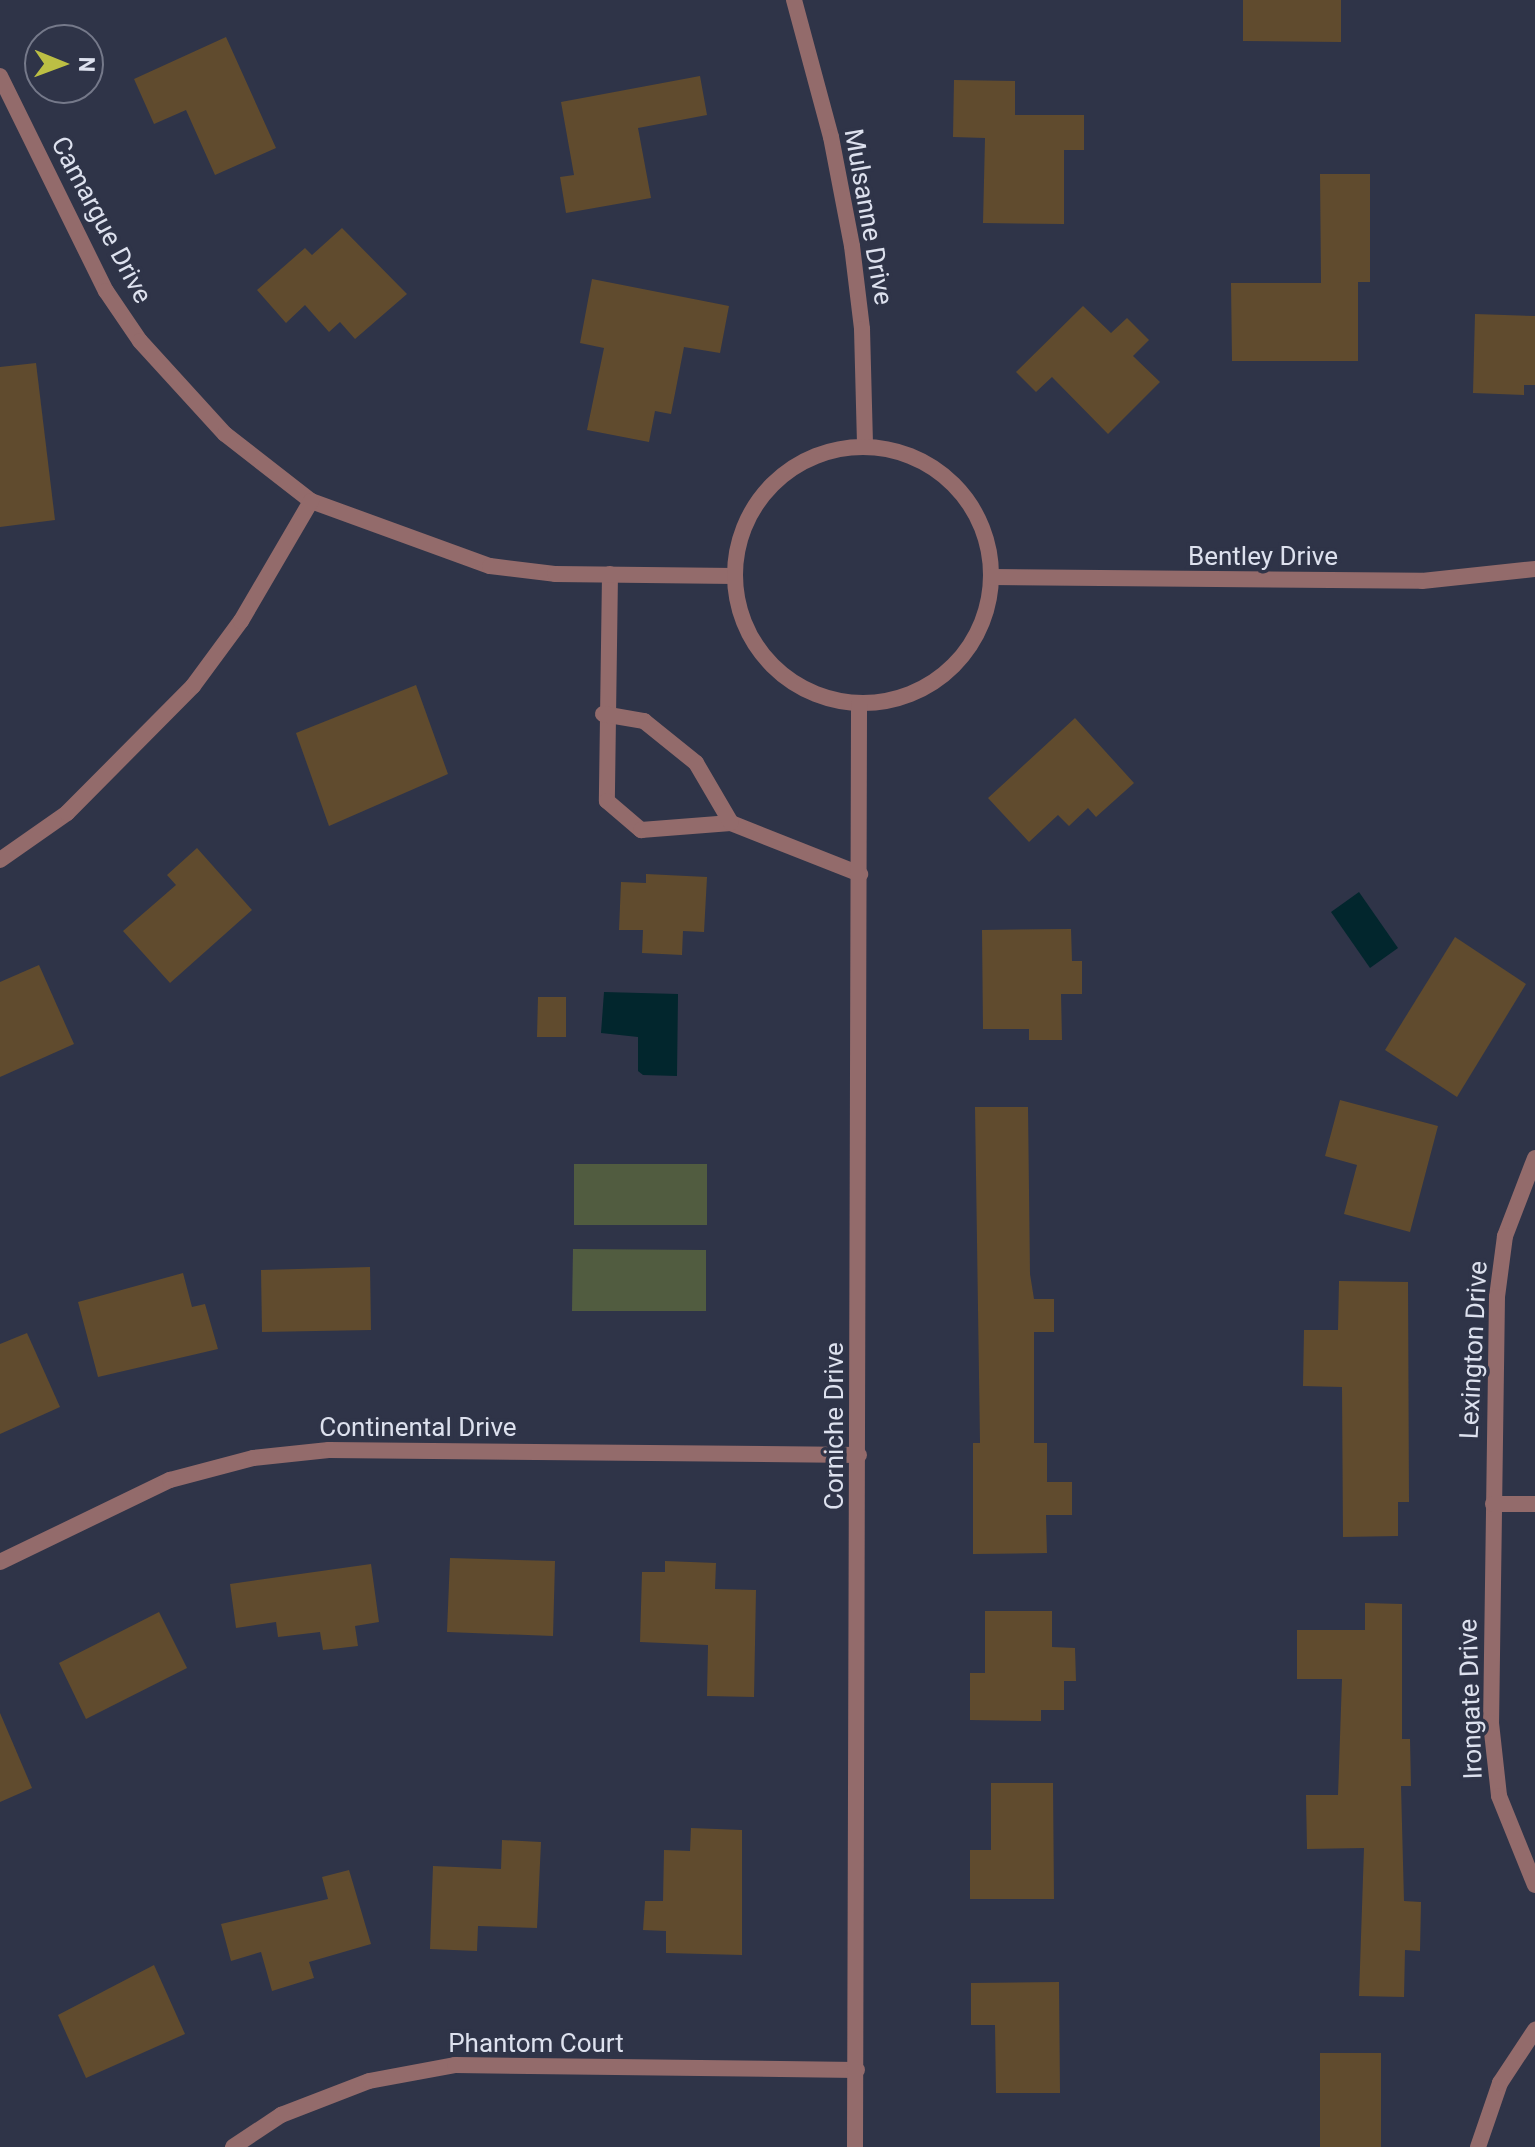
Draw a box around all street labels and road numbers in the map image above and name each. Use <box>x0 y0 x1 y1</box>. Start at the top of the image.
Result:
street label: Mulsanne Drive <box>837 127 899 307</box>
street label: Camargue Drive <box>44 131 158 309</box>
street label: Bentley Drive <box>1188 541 1338 573</box>
street label: Lexington Drive <box>1454 1260 1494 1440</box>
street label: Corniche Drive <box>819 1342 851 1510</box>
street label: Continental Drive <box>319 1412 517 1444</box>
street label: Irongate Drive <box>1453 1618 1489 1780</box>
street label: Phantom Court <box>448 2028 624 2060</box>

